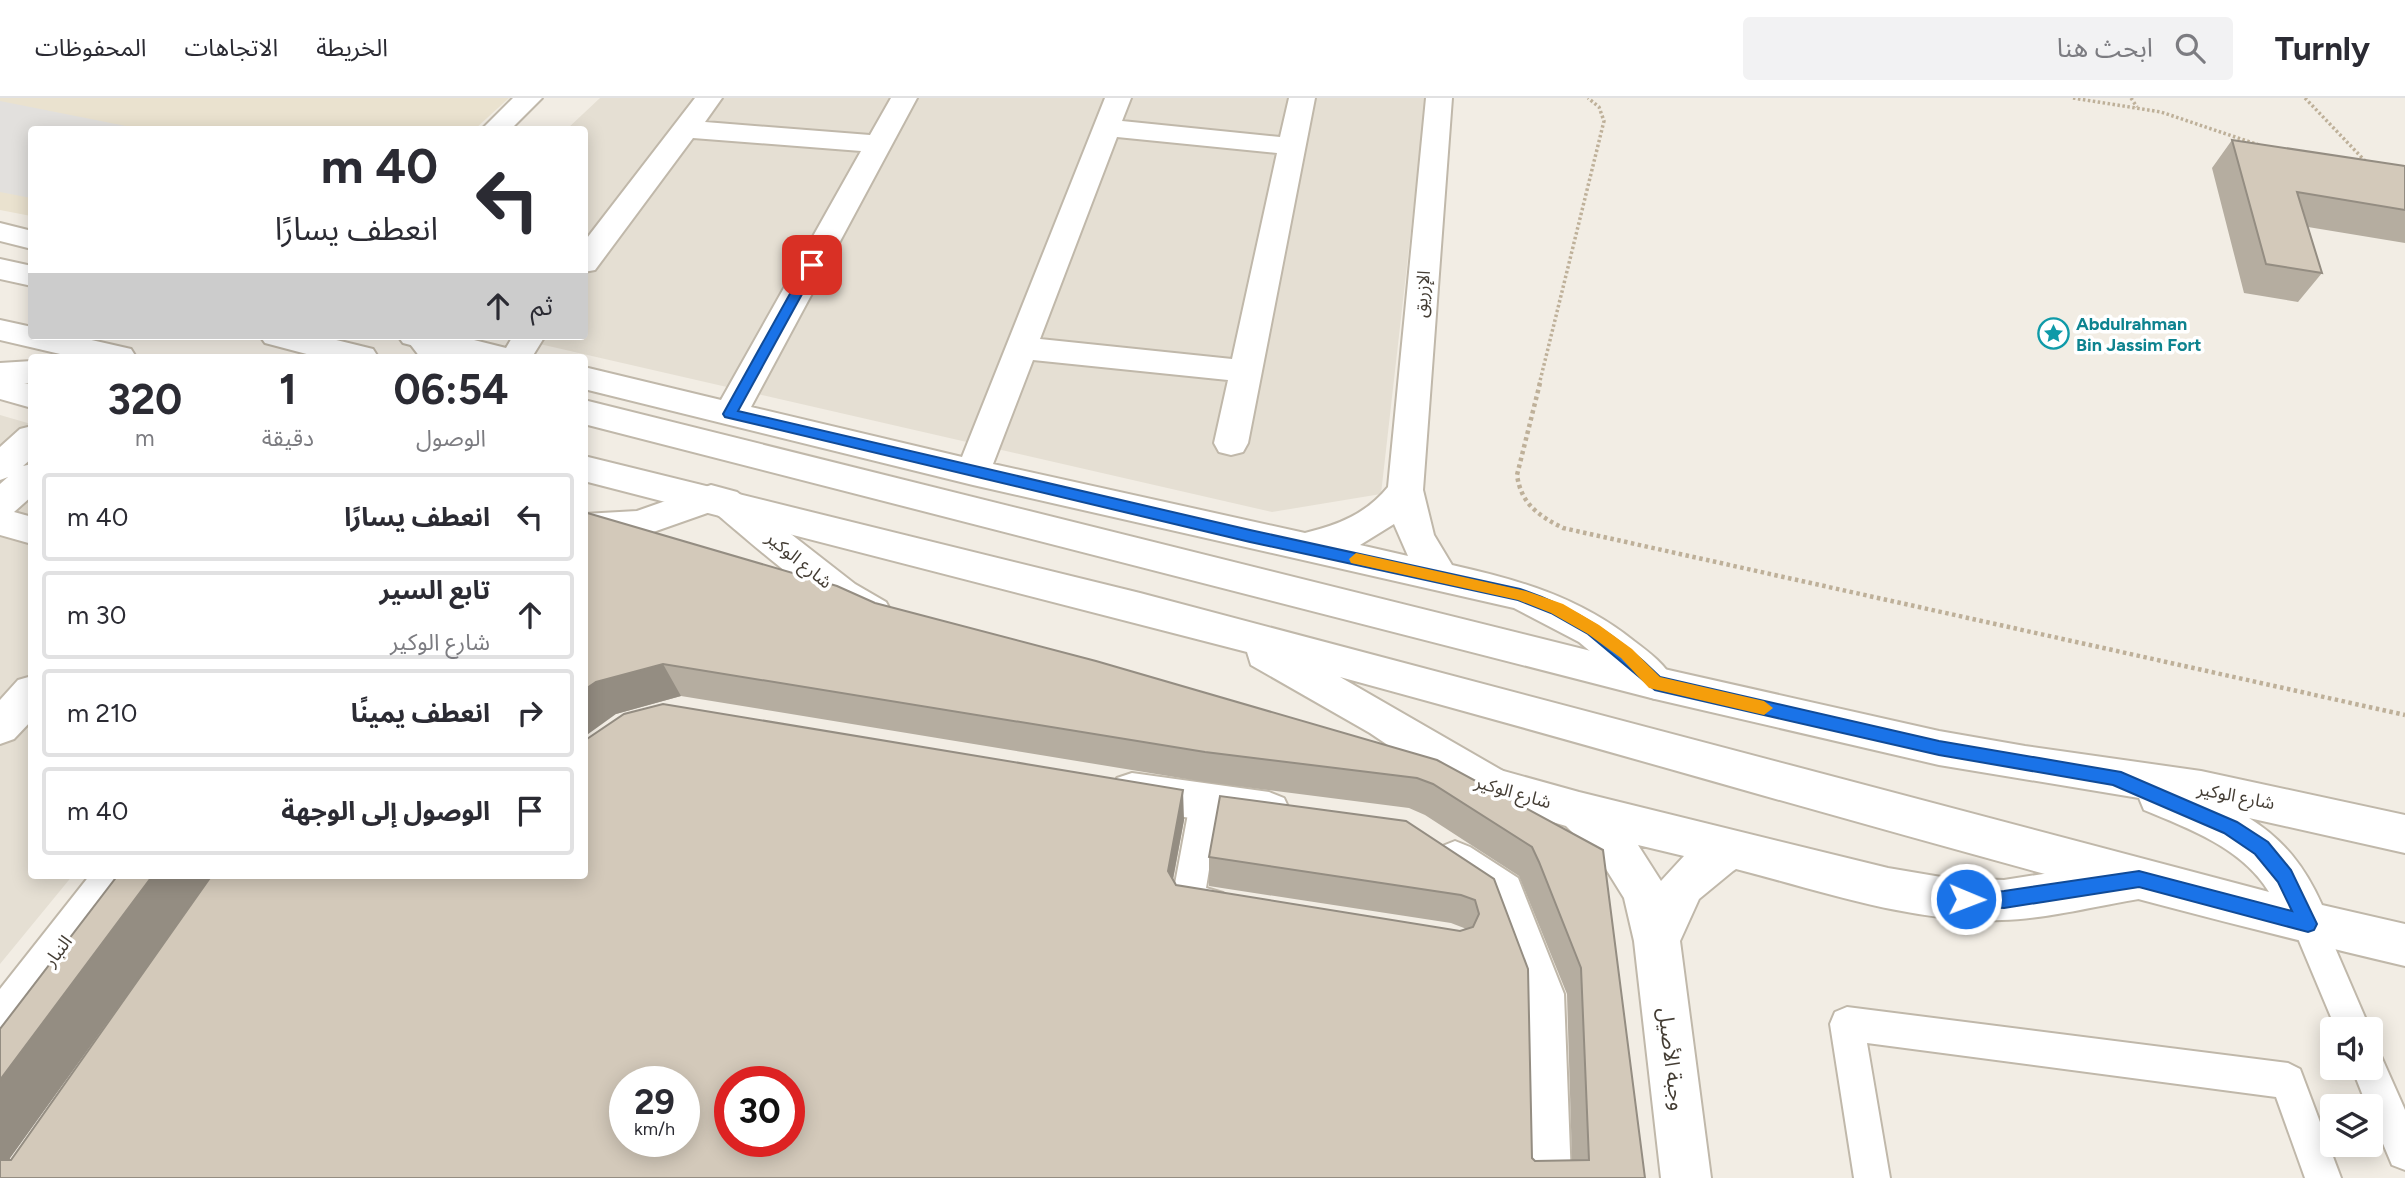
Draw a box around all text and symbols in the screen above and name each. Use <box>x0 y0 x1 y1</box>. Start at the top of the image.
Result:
search box <box>1743 17 2233 80</box>
icon: search <box>2171 29 2209 67</box>
text: Turnly <box>2275 29 2370 68</box>
text: ابحث هنا <box>2057 32 2153 64</box>
text: المحفوظات <box>35 33 146 62</box>
text: الاتجاهات <box>184 33 278 62</box>
text: الخريطة <box>316 33 388 62</box>
text: 40 m <box>321 136 438 195</box>
icon: left <box>462 154 553 245</box>
text: انعطف يسارًا <box>275 210 438 248</box>
pin <box>782 235 842 295</box>
icon: arrive <box>793 246 831 284</box>
street label: الإزريق <box>1409 269 1436 319</box>
icon: ahead <box>479 287 517 325</box>
text: ثم <box>531 290 553 322</box>
place label: Abdulrahman Bin Jassim Fort <box>2076 313 2202 356</box>
place icon: Abdulrahman Bin Jassim Fort <box>2036 317 2070 351</box>
text: 1 <box>279 364 297 415</box>
text: 06:54 <box>393 364 509 415</box>
text: 320 <box>107 374 182 425</box>
text: m <box>135 424 155 452</box>
text: دقيقة <box>262 424 314 452</box>
text: الوصول <box>416 424 486 452</box>
icon: left <box>511 498 549 536</box>
text: 40 m <box>67 501 128 533</box>
text: انعطف يسارًا <box>344 501 490 533</box>
street label: شارع الوكير <box>759 526 836 596</box>
text: تابع السير <box>379 574 490 606</box>
icon: ahead <box>511 596 549 634</box>
text: 30 m <box>67 599 126 631</box>
text: شارع الوكير <box>390 628 490 656</box>
icon: right <box>511 694 549 732</box>
text: 210 m <box>67 697 138 729</box>
text: انعطف يمينًا <box>351 697 490 729</box>
street label: شارع الوكير <box>1471 770 1554 816</box>
street label: شارع الوكير <box>2194 778 2277 817</box>
icon: arrive <box>511 792 549 830</box>
text: 40 m <box>67 795 128 827</box>
text: الوصول إلى الوجهة <box>281 795 490 827</box>
position arrow <box>1929 862 2003 936</box>
street label: النبار <box>39 931 77 972</box>
street label: وجبة الأصيل <box>1653 1006 1691 1112</box>
map controls <box>2320 1017 2383 1157</box>
button: sound <box>2320 1017 2383 1080</box>
speed limit sign: 30 <box>714 1066 805 1157</box>
text: 29 <box>634 1081 675 1123</box>
button: layers <box>2320 1094 2383 1157</box>
text: km/h <box>634 1118 675 1140</box>

